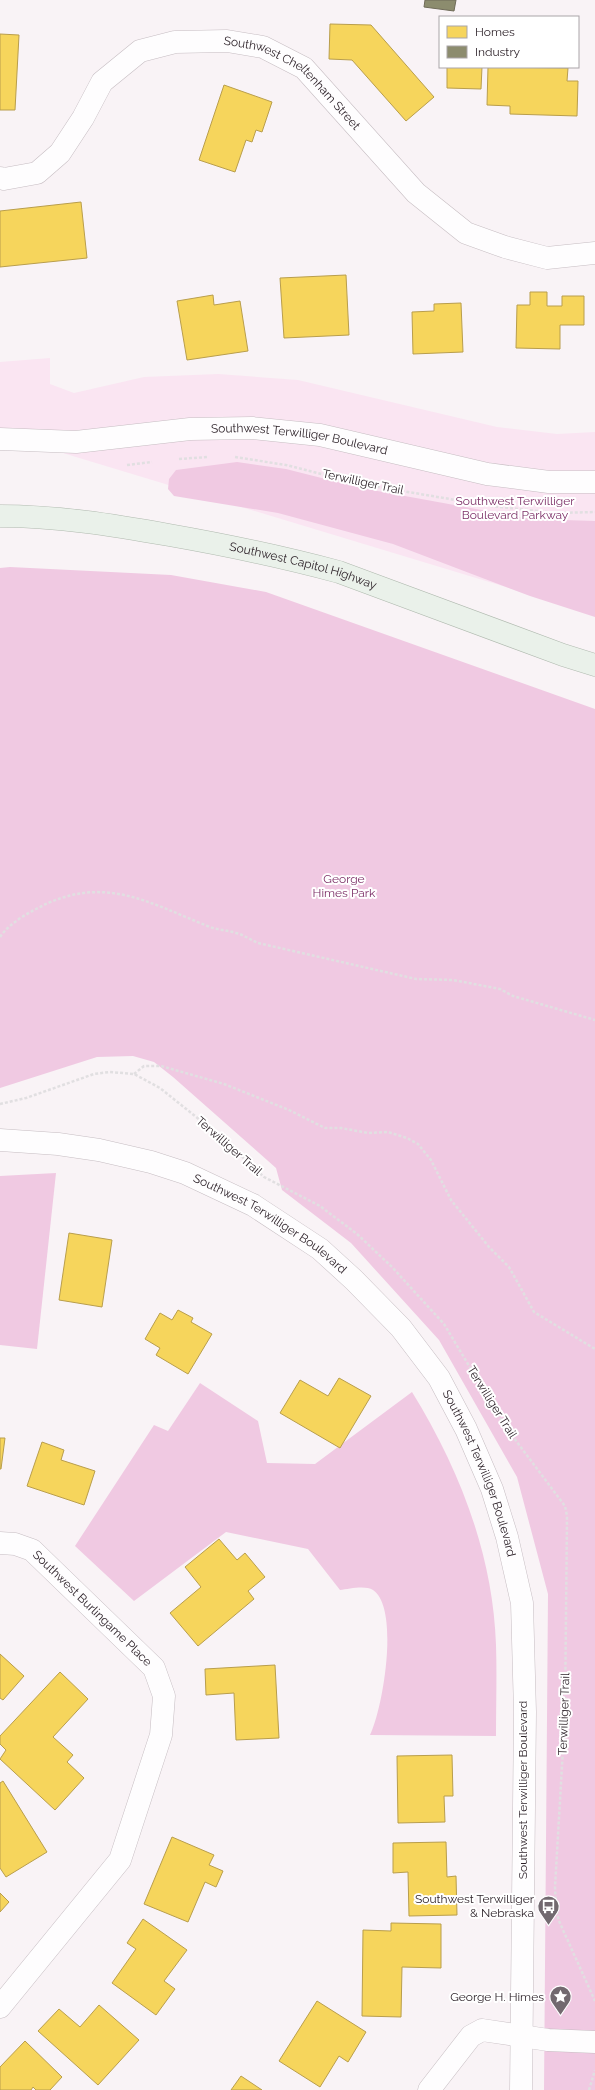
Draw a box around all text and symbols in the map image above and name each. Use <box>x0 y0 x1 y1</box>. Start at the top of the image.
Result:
legend <box>439 16 579 68</box>
text: Homes <box>475 25 515 39</box>
street label: Southwest Cheltenham Street <box>223 34 363 133</box>
text: Industry <box>475 45 521 59</box>
street label: Southwest Terwilliger Boulevard <box>211 421 389 458</box>
street label: Terwilliger Trail <box>321 467 406 498</box>
park label: Southwest Terwilliger Boulevard Parkway <box>456 494 575 522</box>
street label: Southwest Capitol Highway <box>228 540 379 593</box>
park label: George Himes Park <box>313 872 376 900</box>
street label: Terwilliger Trail <box>193 1114 265 1179</box>
street label: Southwest Terwilliger Boulevard <box>191 1171 349 1277</box>
street label: Terwilliger Trail <box>464 1363 520 1441</box>
street label: Southwest Terwilliger Boulevard <box>440 1388 518 1558</box>
street label: Southwest Burlingame Place <box>30 1548 155 1669</box>
street label: Terwilliger Trail <box>556 1672 572 1756</box>
street label: Southwest Terwilliger Boulevard <box>516 1701 530 1879</box>
place label: Southwest Terwilliger & Nebraska <box>415 1892 535 1920</box>
bus stop icon: Southwest Terwilliger & Nebraska <box>536 1893 562 1926</box>
place icon: George H. Himes <box>547 1984 573 2017</box>
place label: George H. Himes <box>450 1990 544 2004</box>

